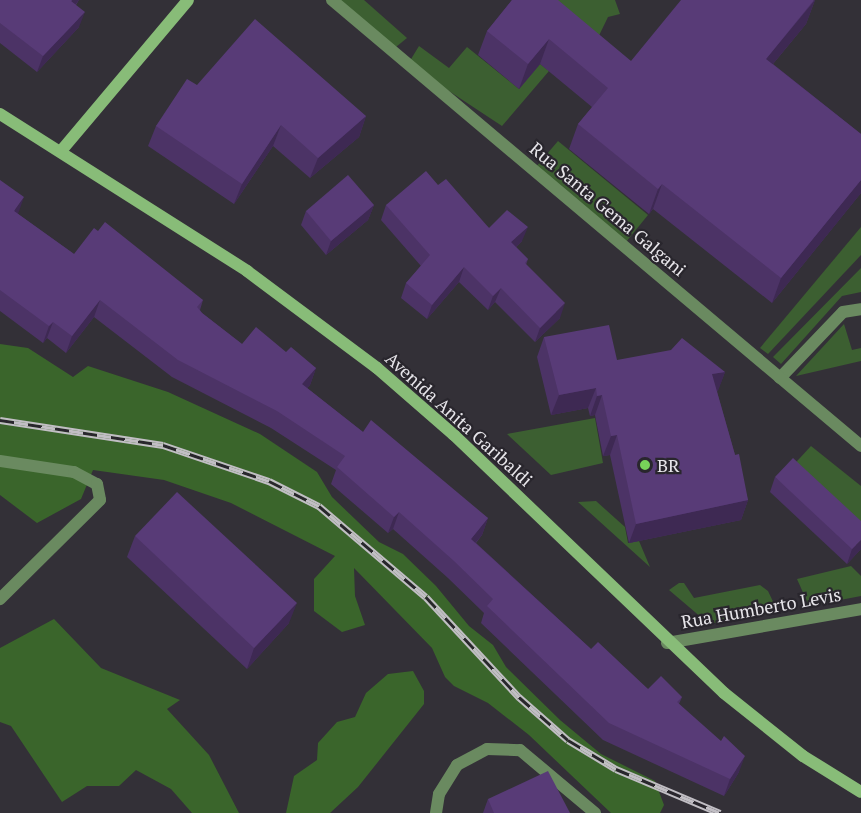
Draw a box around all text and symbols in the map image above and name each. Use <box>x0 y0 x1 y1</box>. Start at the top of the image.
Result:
street label: Rua Santa Gema Galgani <box>526 137 690 281</box>
street label: Avenida Anita Garibaldi <box>381 347 537 491</box>
place label: BR <box>657 454 680 476</box>
marker: BR <box>638 458 652 472</box>
street label: Rua Humberto Levis <box>679 583 843 633</box>

